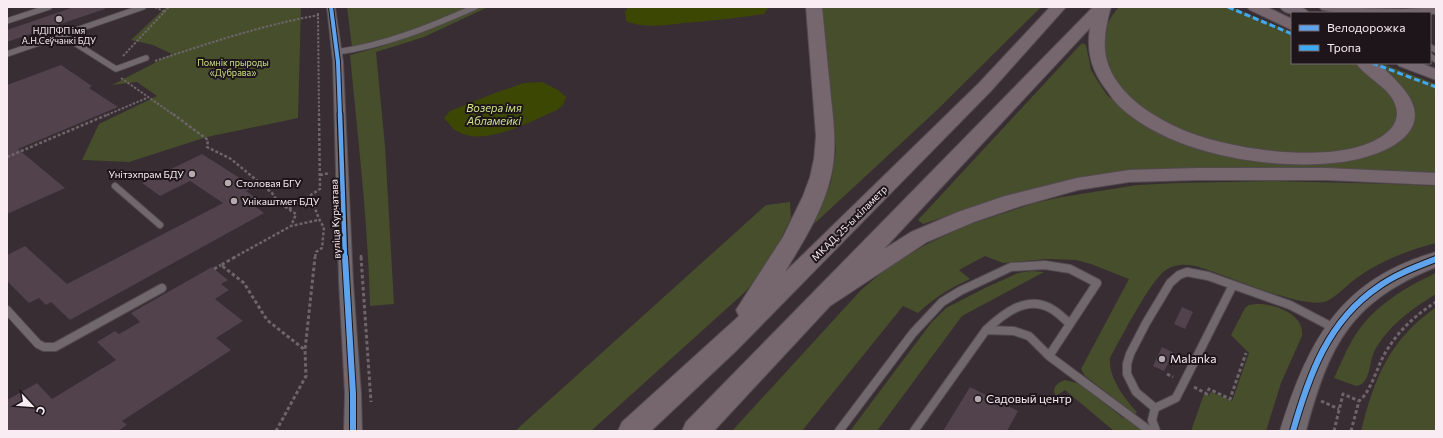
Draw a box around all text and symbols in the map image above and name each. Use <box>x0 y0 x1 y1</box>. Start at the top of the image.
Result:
legend <box>1291 12 1431 64</box>
marker: НДІПФП імя А.Н.Сеўчанкі БДУ <box>54 14 64 24</box>
text: Велодорожка <box>1327 20 1405 34</box>
place label: НДІПФП імя А.Н.Сеўчанкі БДУ <box>22 25 96 46</box>
text: Тропа <box>1327 40 1361 54</box>
park label: Помнік прыроды «Дубрава» <box>197 57 269 78</box>
water label: Возера імя Абламейкі <box>466 101 522 127</box>
place label: Унітэхпрам БДУ <box>109 168 184 180</box>
marker: Унітэхпрам БДУ <box>187 169 197 179</box>
place label: Столовая БГУ <box>236 177 302 189</box>
marker: Столовая БГУ <box>223 178 233 188</box>
street label: вуліца Курчатава <box>328 179 342 259</box>
street label: МКАД, 25-ы кіламетр <box>809 183 889 263</box>
place label: Унікаштмет БДУ <box>242 195 320 207</box>
marker: Унікаштмет БДУ <box>229 196 239 206</box>
place label: Malanka <box>1170 351 1217 365</box>
marker: Malanka <box>1157 354 1167 364</box>
north arrow <box>12 386 52 426</box>
place label: Садовый центр <box>986 391 1072 405</box>
marker: Садовый центр <box>973 394 983 404</box>
text: С <box>34 404 49 417</box>

